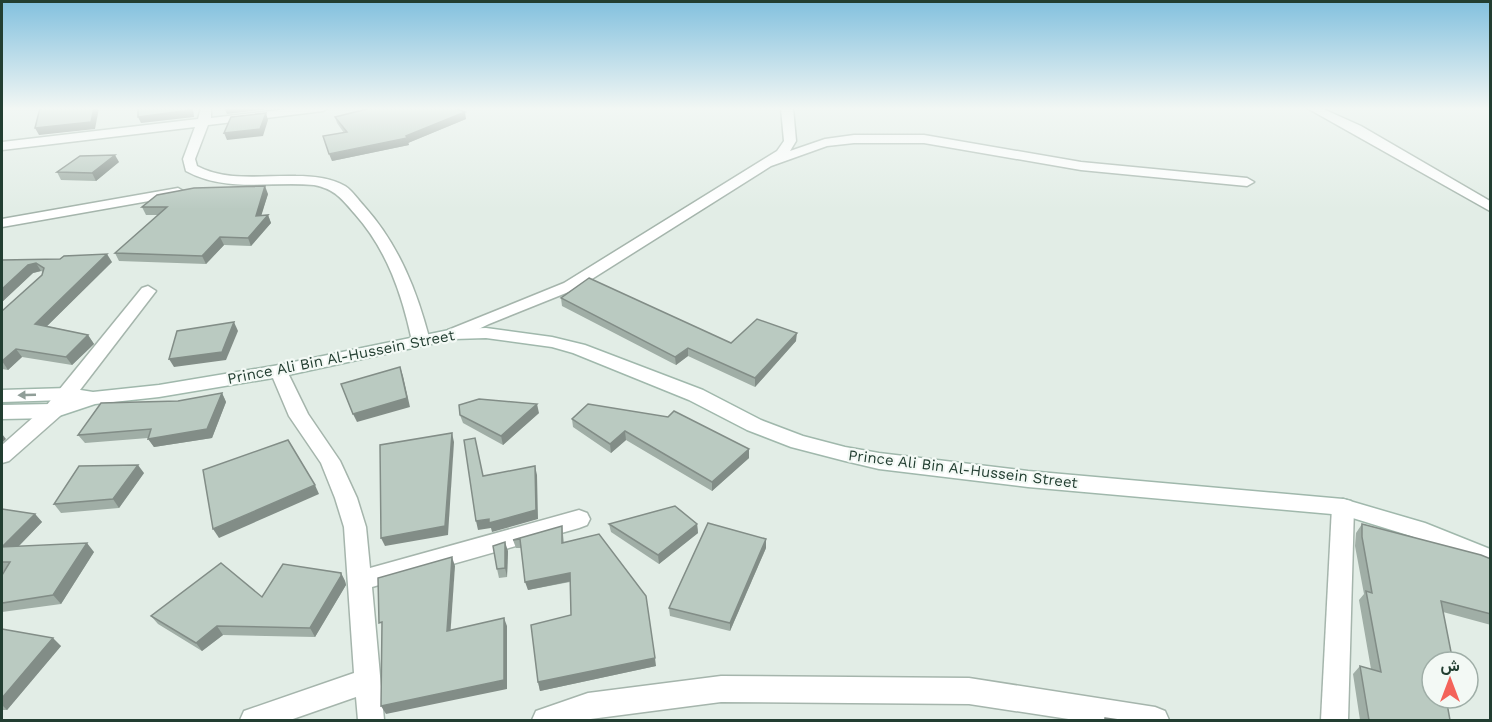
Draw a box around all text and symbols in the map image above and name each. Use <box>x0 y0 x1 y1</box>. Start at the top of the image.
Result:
street label: Prince Ali Bin Al-Hussein Street <box>226 326 457 388</box>
one-way arrow <box>17 390 36 400</box>
street label: Prince Ali Bin Al-Hussein Street <box>847 446 1079 492</box>
north arrow <box>1420 650 1480 710</box>
text: ش <box>1440 656 1460 675</box>

